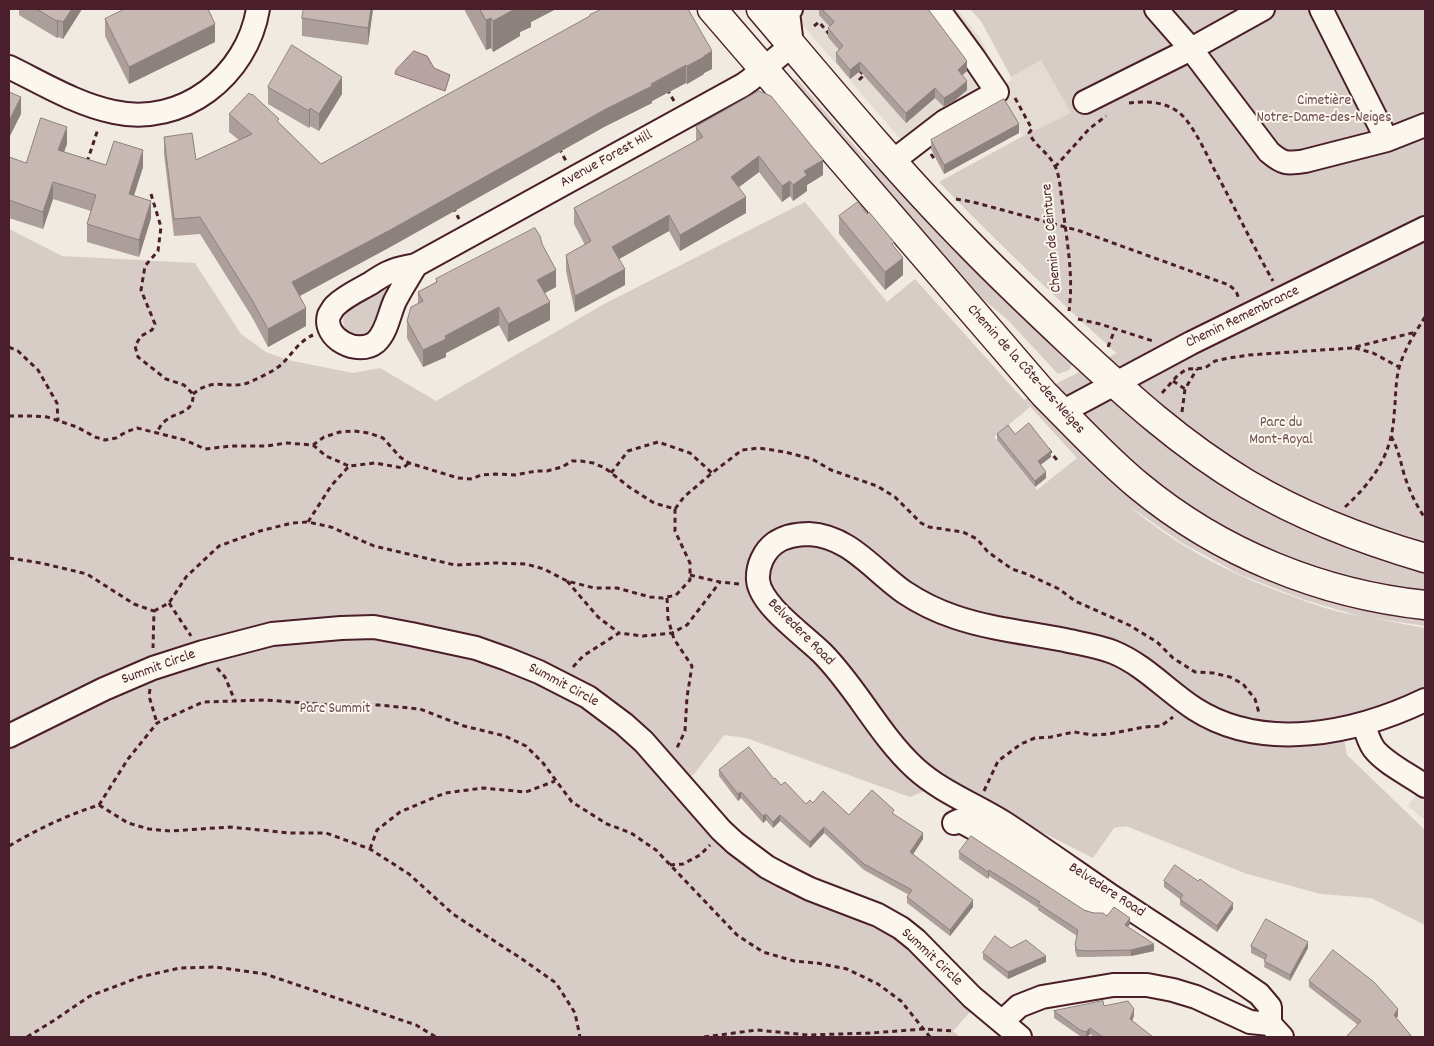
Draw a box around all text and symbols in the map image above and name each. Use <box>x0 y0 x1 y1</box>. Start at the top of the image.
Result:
park label: Cimetière Notre-Dame-des-Neiges <box>1256 93 1392 128</box>
street label: Avenue Forest Hill <box>558 127 656 193</box>
street label: Chemin de Ceinture <box>1039 183 1067 293</box>
street label: Chemin Remembrance <box>1183 283 1303 353</box>
street label: Chemin de la Côte-des-Neiges <box>962 302 1088 438</box>
park label: Parc du Mont-Royal <box>1249 415 1313 450</box>
street label: Belvedere Road <box>763 596 837 670</box>
street label: Summit Circle <box>120 646 198 690</box>
street label: Summit Circle <box>525 660 601 712</box>
park label: Parc Summit <box>300 701 370 719</box>
street label: Belvedere Road <box>1064 860 1148 922</box>
street label: Summit Circle <box>897 925 965 991</box>

